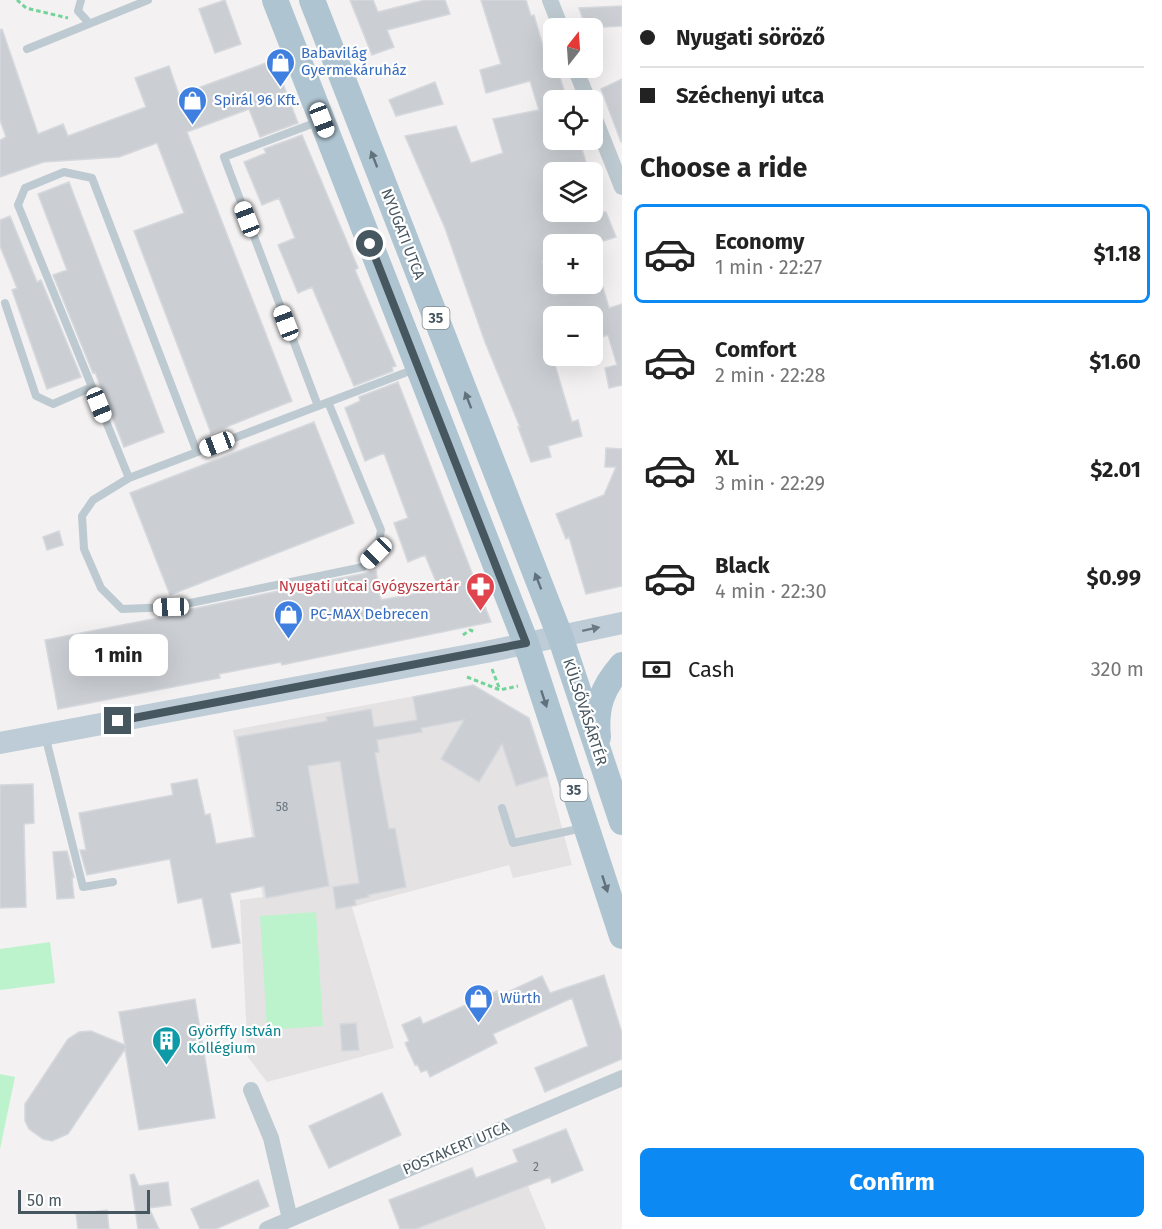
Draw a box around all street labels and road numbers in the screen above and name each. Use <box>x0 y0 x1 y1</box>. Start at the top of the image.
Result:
street label: NYUGATI UTCA <box>377 186 429 282</box>
road number: 35 <box>422 307 450 329</box>
street label: KÜLSŐVÁSÁRTÉR <box>559 656 611 768</box>
road number: 35 <box>560 779 588 801</box>
street label: POSTAKERT UTCA <box>400 1117 512 1179</box>

